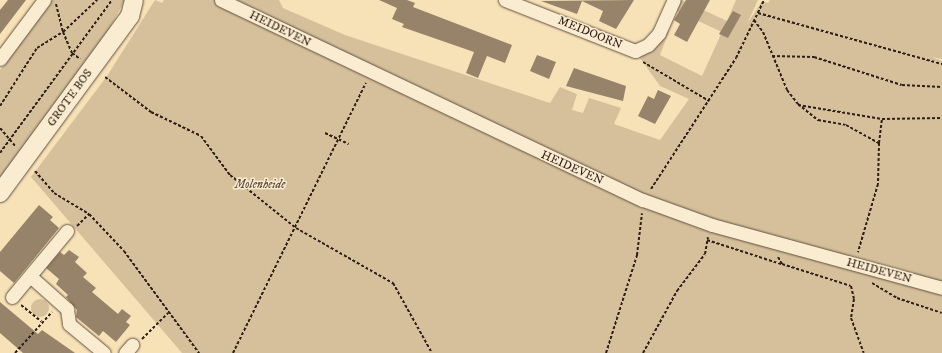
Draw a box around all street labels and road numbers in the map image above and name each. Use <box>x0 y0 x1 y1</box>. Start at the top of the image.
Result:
street label: HEIDEVEN <box>247 8 313 50</box>
street label: MEIDOORN <box>556 14 624 52</box>
street label: GROTE BOS <box>44 67 96 129</box>
street label: HEIDEVEN <box>539 148 605 188</box>
street label: HEIDEVEN <box>845 255 913 287</box>

